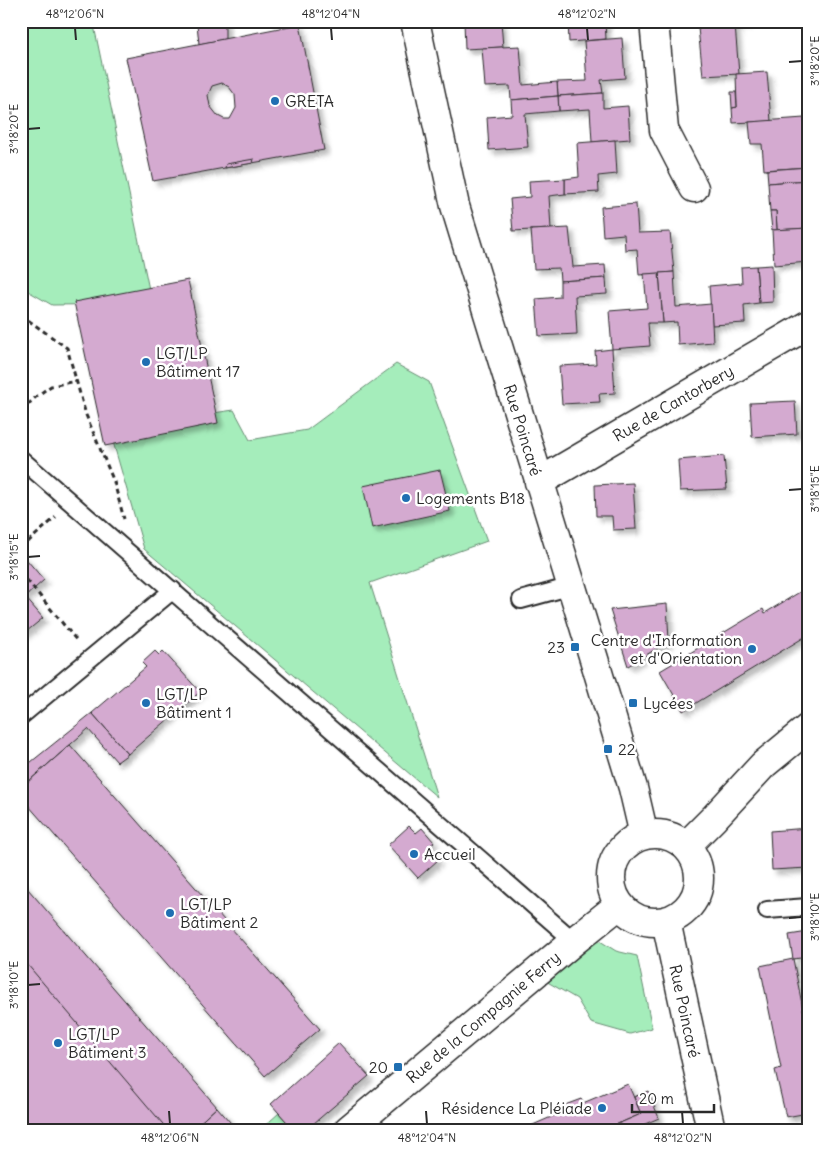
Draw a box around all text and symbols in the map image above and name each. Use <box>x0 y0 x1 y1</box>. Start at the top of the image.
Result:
text: 48°12'06"N <box>46 6 104 21</box>
text: 48°12'04"N <box>302 6 360 21</box>
text: 48°12'02"N <box>558 6 616 21</box>
text: 3°18'20"E <box>807 36 822 86</box>
place label: GRETA <box>285 91 334 111</box>
marker: GRETA <box>269 95 281 107</box>
text: 3°18'20"E <box>6 104 21 154</box>
place label: LGT/LP Bâtiment 17 <box>156 343 240 381</box>
marker: LGT/LP Bâtiment 17 <box>140 356 152 368</box>
street label: Rue de Cantorbery <box>609 360 737 446</box>
street label: Rue Poincaré <box>500 382 546 478</box>
text: 3°18'15"E <box>807 465 822 513</box>
place label: Logements B18 <box>416 488 525 508</box>
marker: Logements B18 <box>400 492 412 504</box>
text: 3°18'15"E <box>6 533 21 581</box>
place label: Centre d'Information et d'Orientation <box>591 630 742 668</box>
place label: 23 <box>547 637 565 657</box>
marker: 23 <box>569 641 581 653</box>
marker: Centre d'Information et d'Orientation <box>746 643 758 655</box>
place label: LGT/LP Bâtiment 1 <box>156 684 232 722</box>
place label: Lycées <box>643 693 693 713</box>
marker: LGT/LP Bâtiment 1 <box>140 697 152 709</box>
marker: Lycées <box>627 697 639 709</box>
place label: 22 <box>618 739 636 759</box>
marker: 22 <box>602 743 614 755</box>
place label: Accueil <box>424 844 475 864</box>
marker: Accueil <box>408 848 420 860</box>
text: 3°18'10"E <box>807 893 822 941</box>
place label: LGT/LP Bâtiment 2 <box>180 894 259 932</box>
marker: LGT/LP Bâtiment 2 <box>164 907 176 919</box>
street label: Rue de la Compagnie Ferry <box>402 947 564 1087</box>
text: 3°18'10"E <box>6 961 21 1009</box>
street label: Rue Poincaré <box>665 963 705 1059</box>
place label: LGT/LP Bâtiment 3 <box>68 1024 147 1062</box>
marker: LGT/LP Bâtiment 3 <box>52 1037 64 1049</box>
place label: 20 <box>369 1057 388 1077</box>
marker: 20 <box>392 1061 404 1073</box>
scale bar <box>632 1081 714 1113</box>
text: 20 m <box>639 1089 674 1108</box>
place label: Résidence La Pléiade <box>441 1098 592 1118</box>
marker: Résidence La Pléiade <box>596 1102 608 1114</box>
text: 48°12'06"N <box>141 1130 199 1145</box>
text: 48°12'04"N <box>398 1130 456 1145</box>
text: 48°12'02"N <box>654 1130 712 1145</box>

